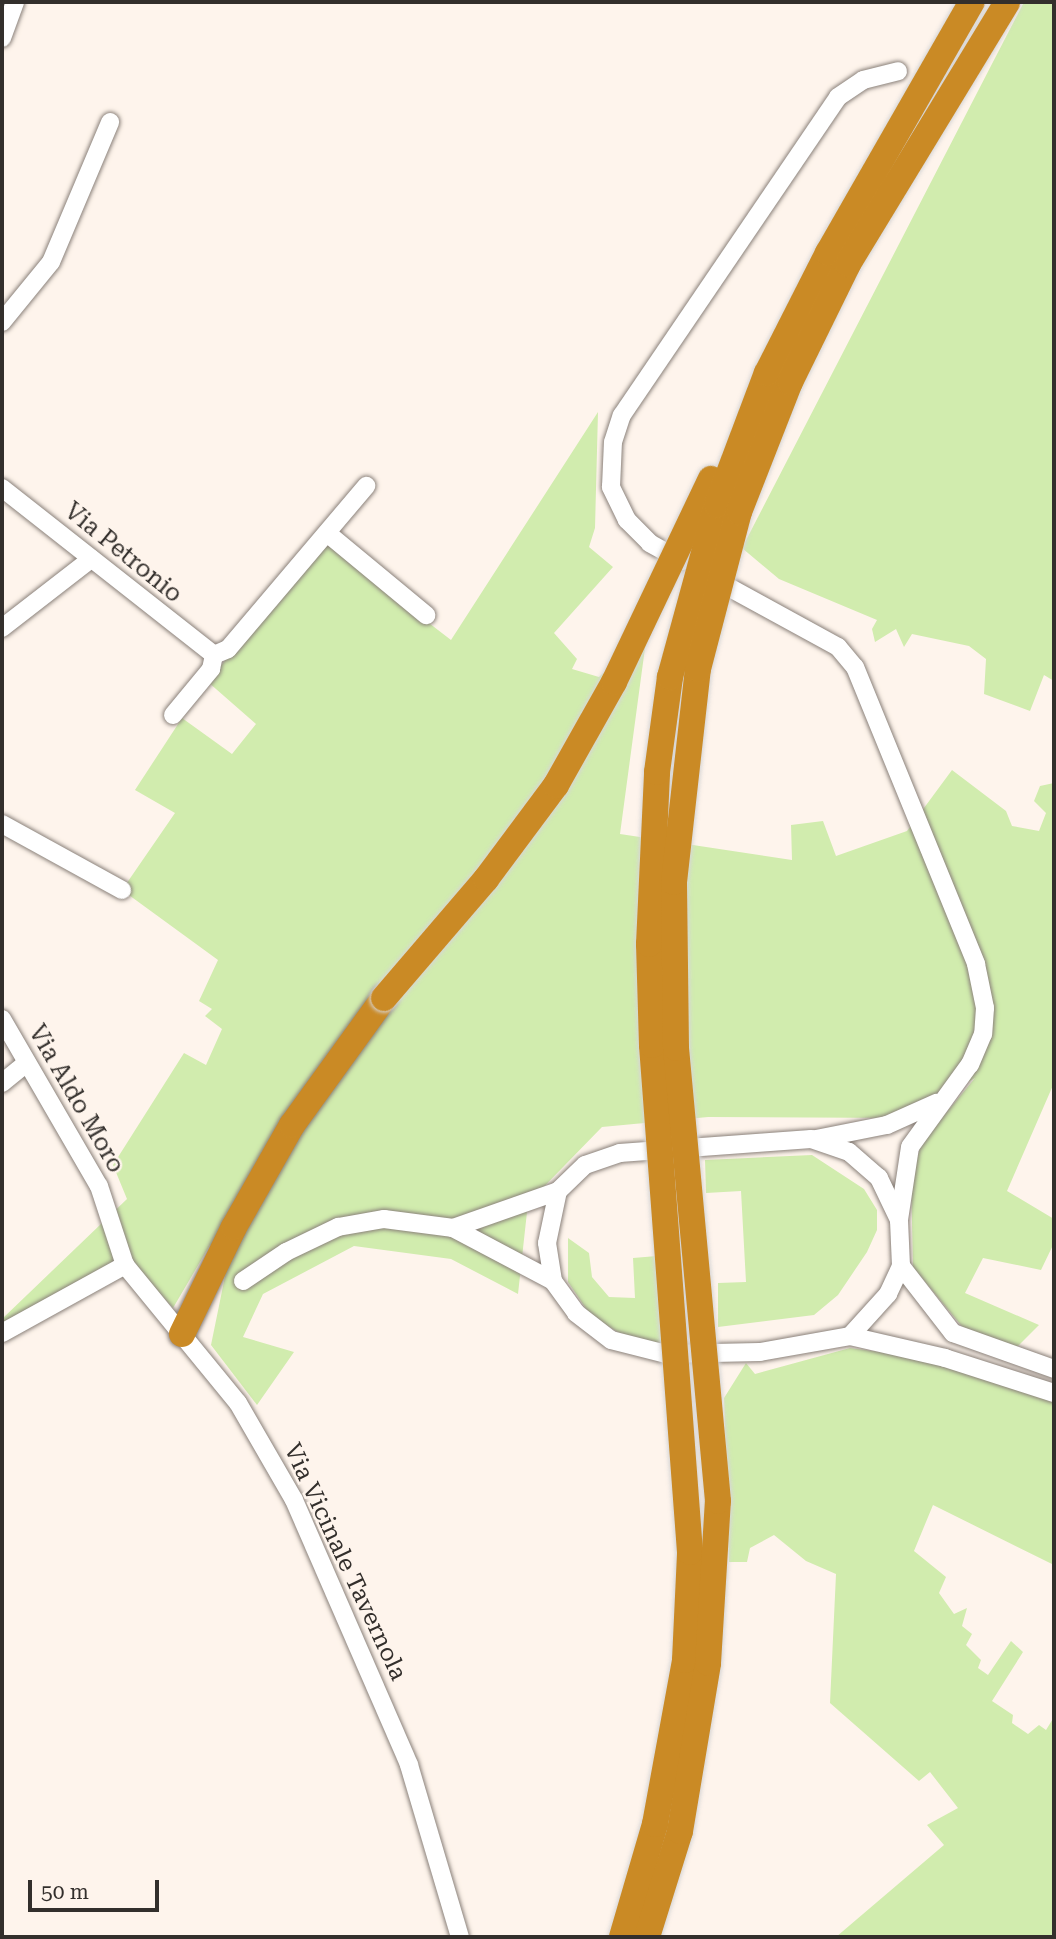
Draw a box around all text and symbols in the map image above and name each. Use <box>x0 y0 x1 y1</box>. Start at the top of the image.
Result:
street label: Via Petronio <box>58 497 188 609</box>
street label: Via Aldo Moro <box>22 1020 130 1178</box>
street label: Via Vicinale Tavernola <box>277 1439 413 1685</box>
scale bar <box>32 1866 163 1910</box>
text: 50 m <box>41 1880 89 1904</box>

